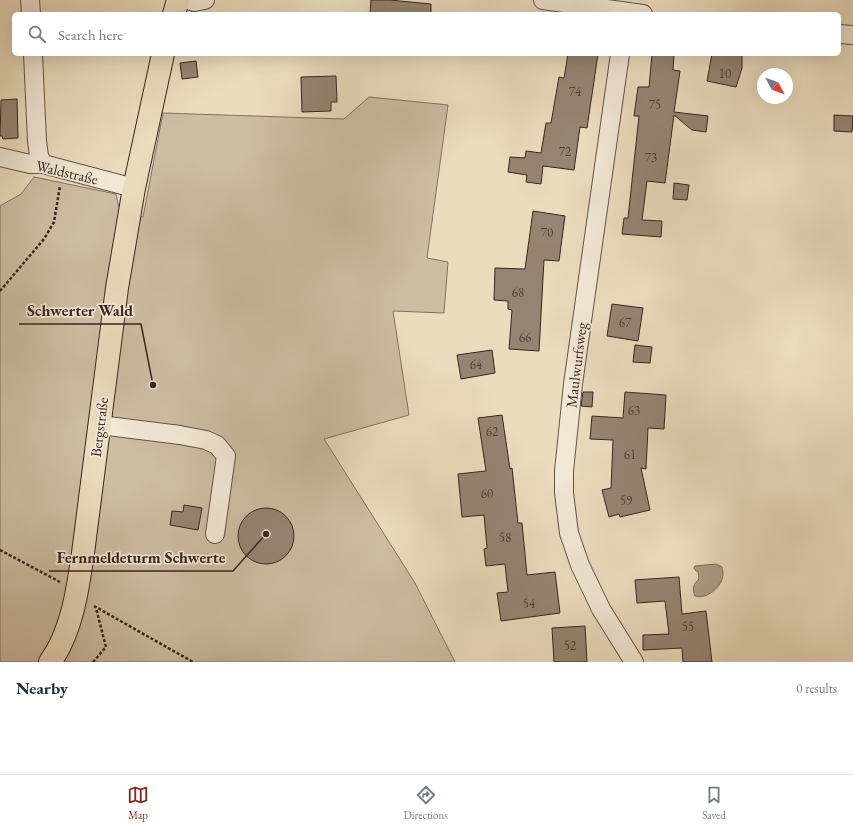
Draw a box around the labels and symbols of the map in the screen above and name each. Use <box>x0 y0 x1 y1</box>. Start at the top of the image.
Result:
house number: 10 <box>719 65 731 82</box>
north arrow <box>757 68 793 104</box>
house number: 74 <box>569 83 582 100</box>
house number: 75 <box>649 96 661 113</box>
house number: 72 <box>559 143 572 160</box>
house number: 73 <box>645 149 657 166</box>
street label: Waldstraße <box>34 156 100 188</box>
house number: 70 <box>541 224 553 241</box>
house number: 68 <box>512 284 524 301</box>
callout: Schwerter Wald <box>19 296 141 324</box>
text: Schwerter Wald <box>27 300 133 321</box>
house number: 67 <box>619 314 632 331</box>
street label: Maulwurfsweg <box>561 321 591 409</box>
house number: 66 <box>519 329 531 346</box>
house number: 64 <box>470 356 483 373</box>
street label: Bergstraße <box>86 396 112 458</box>
house number: 63 <box>628 402 640 419</box>
house number: 62 <box>486 423 499 440</box>
house number: 61 <box>624 446 636 463</box>
house number: 60 <box>481 485 493 502</box>
house number: 59 <box>620 492 633 509</box>
house number: 58 <box>499 529 511 546</box>
callout: Fernmeldeturm Schwerte <box>49 543 233 571</box>
text: Fernmeldeturm Schwerte <box>57 547 226 568</box>
house number: 54 <box>523 595 536 612</box>
house number: 55 <box>682 618 694 635</box>
house number: 52 <box>564 637 577 654</box>

